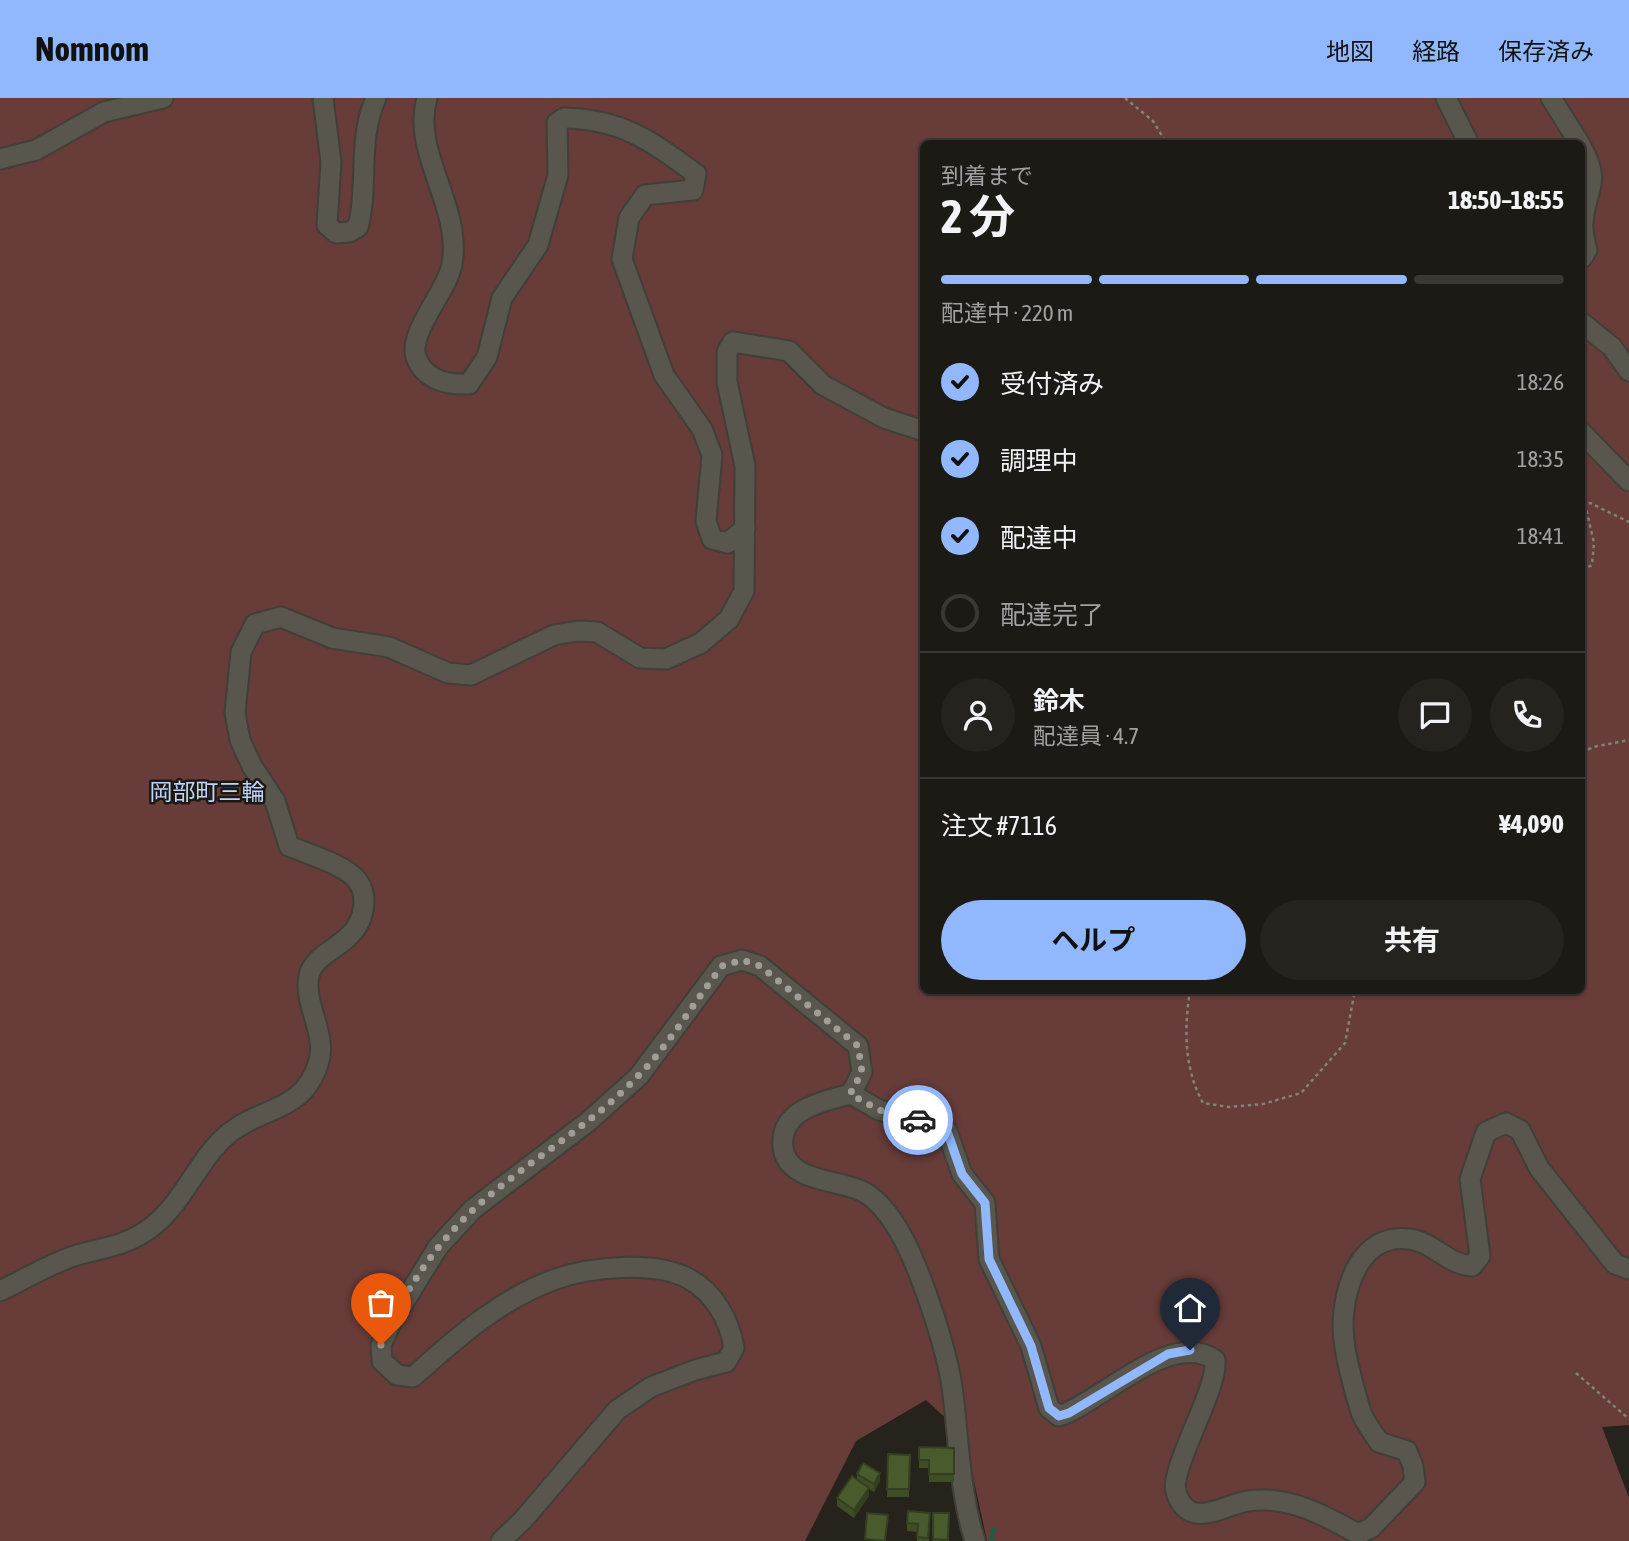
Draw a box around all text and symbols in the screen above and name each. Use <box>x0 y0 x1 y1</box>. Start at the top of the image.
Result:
text: Nomnom <box>35 30 149 68</box>
text: 地図 <box>1326 38 1374 65</box>
text: 経路 <box>1412 38 1460 65</box>
text: 保存済み <box>1498 38 1594 65</box>
text: 到着まで <box>941 163 1033 189</box>
text: 18:50–18:55 <box>1448 185 1564 215</box>
text: 2 分 <box>941 190 1015 243</box>
text: 配達中 · 220 m <box>941 300 1073 326</box>
icon: check <box>941 363 979 401</box>
text: 受付済み <box>1000 369 1104 399</box>
text: 18:26 <box>1517 369 1564 395</box>
icon: check <box>941 440 979 478</box>
text: 調理中 <box>1000 446 1078 476</box>
text: 18:35 <box>1517 446 1564 472</box>
icon: check <box>941 517 979 555</box>
text: 配達中 <box>1000 523 1078 553</box>
text: 18:41 <box>1517 523 1564 549</box>
text: 配達完了 <box>1000 600 1104 630</box>
button: person <box>941 678 1015 752</box>
button: chat <box>1398 678 1472 752</box>
button: phone <box>1490 678 1564 752</box>
text: 鈴木 <box>1033 686 1085 716</box>
text: 配達員 · 4.7 <box>1033 723 1139 749</box>
district label: 岡部町三輪 <box>150 779 265 805</box>
text: ¥4,090 <box>1499 809 1564 839</box>
text: 注文 #7116 <box>941 811 1057 841</box>
button: ヘルプ <box>941 900 1246 980</box>
button: 共有 <box>1260 900 1564 980</box>
courier <box>883 1085 953 1155</box>
icon: car <box>899 1101 937 1139</box>
pin <box>351 1273 411 1345</box>
pin <box>1160 1278 1220 1350</box>
icon: bag <box>362 1284 400 1322</box>
icon: home <box>1171 1289 1209 1327</box>

